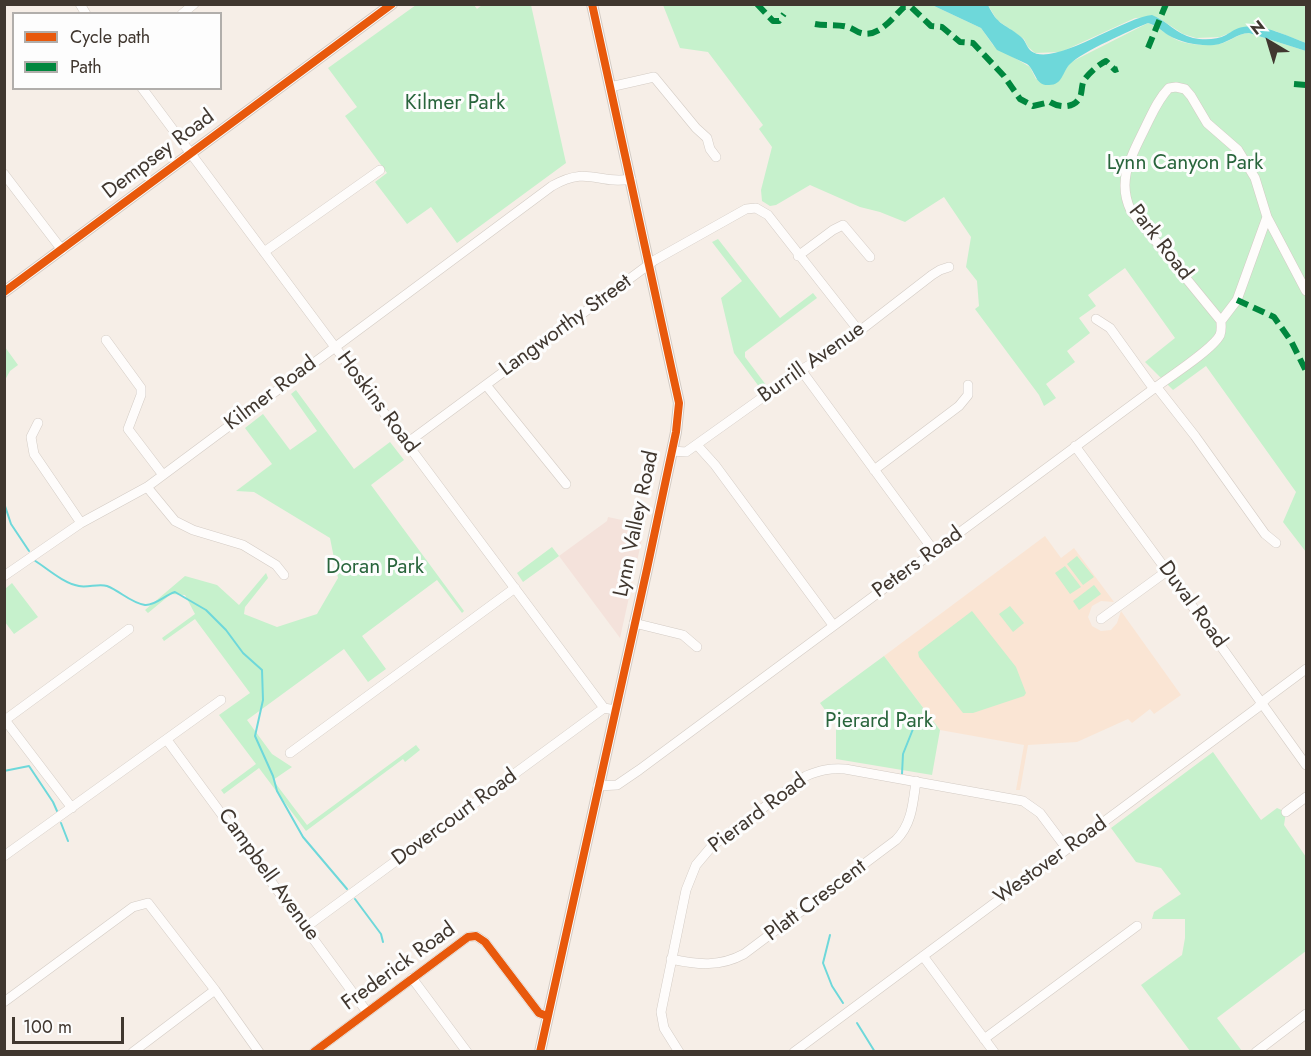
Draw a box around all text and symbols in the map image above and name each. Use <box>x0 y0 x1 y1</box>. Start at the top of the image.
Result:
legend <box>12 12 222 90</box>
north arrow <box>1239 12 1299 72</box>
text: N <box>1246 14 1270 40</box>
text: Cycle path <box>70 24 150 50</box>
text: Path <box>70 54 102 80</box>
park label: Kilmer Park <box>405 91 505 117</box>
street label: Dempsey Road <box>98 105 220 205</box>
park label: Lynn Canyon Park <box>1107 151 1263 177</box>
street label: Park Road <box>1123 200 1197 286</box>
street label: Langworthy Street <box>495 270 637 382</box>
street label: Burrill Avenue <box>754 317 870 409</box>
street label: Hoskins Road <box>331 347 423 459</box>
street label: Kilmer Road <box>220 351 322 437</box>
street label: Lynn Valley Road <box>609 449 665 599</box>
street label: Peters Road <box>868 522 968 604</box>
park label: Doran Park <box>326 555 424 581</box>
street label: Duval Road <box>1152 557 1232 653</box>
park label: Pierard Park <box>825 709 933 735</box>
street label: Dovercourt Road <box>388 764 522 872</box>
street label: Pierard Road <box>704 769 812 859</box>
street label: Campbell Avenue <box>212 804 324 946</box>
street label: Westover Road <box>990 812 1112 910</box>
street label: Platt Crescent <box>760 855 872 947</box>
street label: Frederick Road <box>337 917 461 1017</box>
scale bar <box>15 1005 128 1043</box>
text: 100 m <box>23 1014 72 1040</box>

